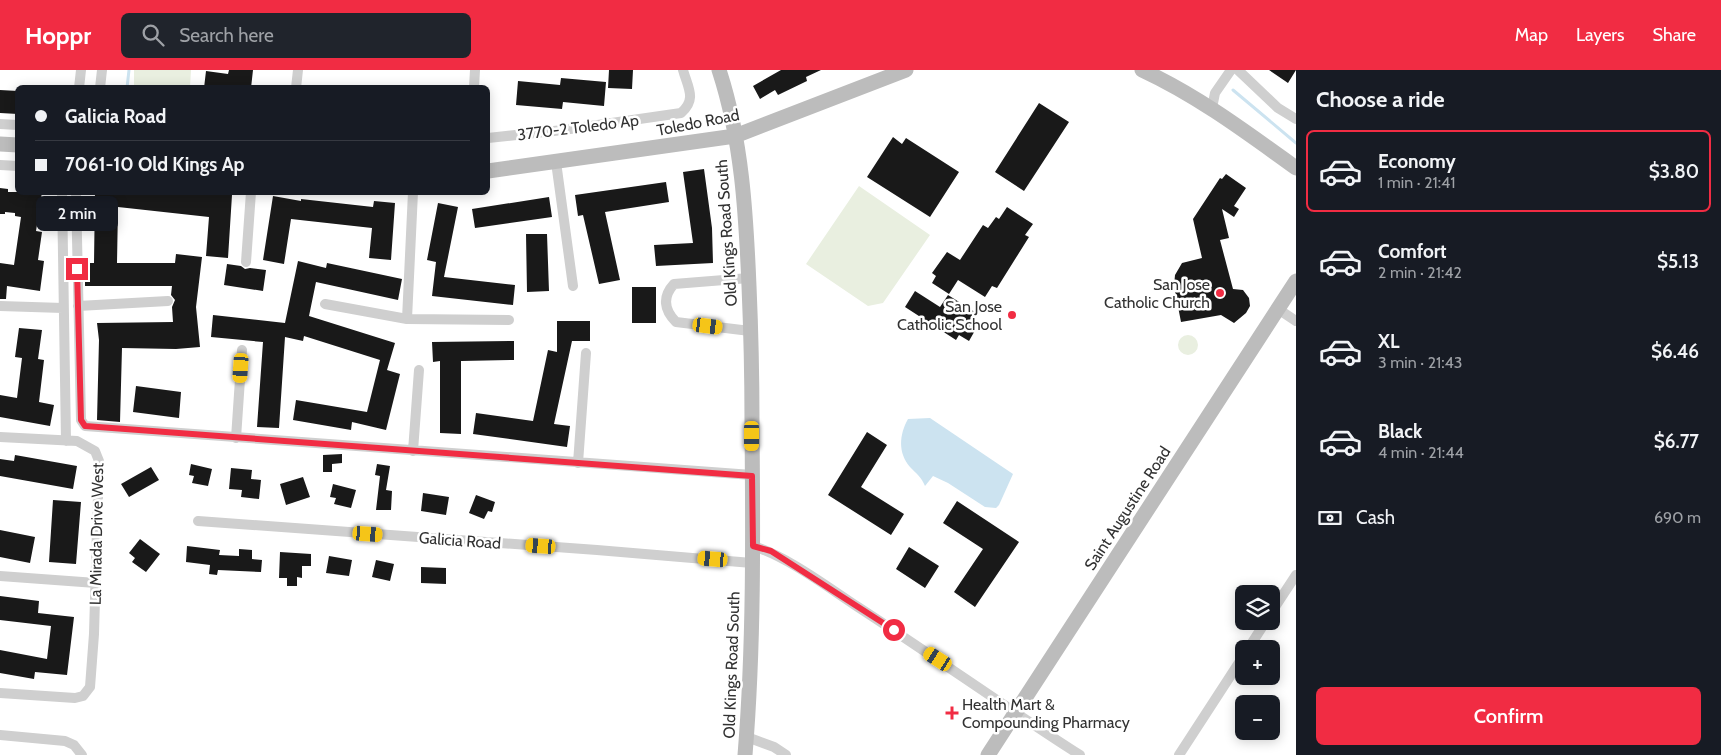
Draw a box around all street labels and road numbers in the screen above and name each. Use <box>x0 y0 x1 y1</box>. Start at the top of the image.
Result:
street label: Toledo Road <box>655 105 741 140</box>
street label: 3770-2 Toledo Ap <box>516 111 640 144</box>
street label: Old Kings Road South <box>712 159 741 307</box>
street label: Saint Augustine Road <box>1080 443 1174 574</box>
street label: La Mirada Drive West <box>86 462 107 605</box>
street label: Galicia Road <box>418 528 502 553</box>
street label: Old Kings Road South <box>719 591 744 739</box>

